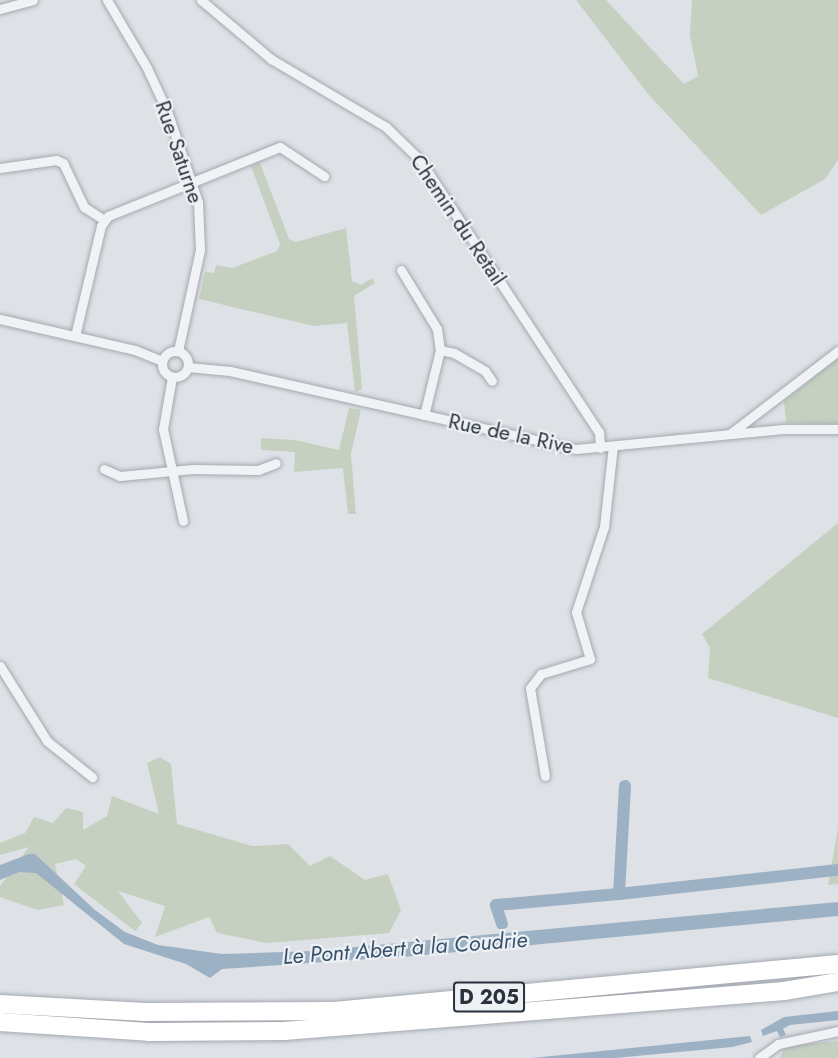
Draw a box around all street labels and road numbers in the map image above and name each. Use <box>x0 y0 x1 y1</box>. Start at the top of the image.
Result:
street label: Rue Saturne <box>150 97 208 207</box>
street label: Chemin du Retail <box>405 150 511 290</box>
street label: Rue de la Rive <box>446 408 576 460</box>
road number: D 205 <box>453 980 525 1014</box>

